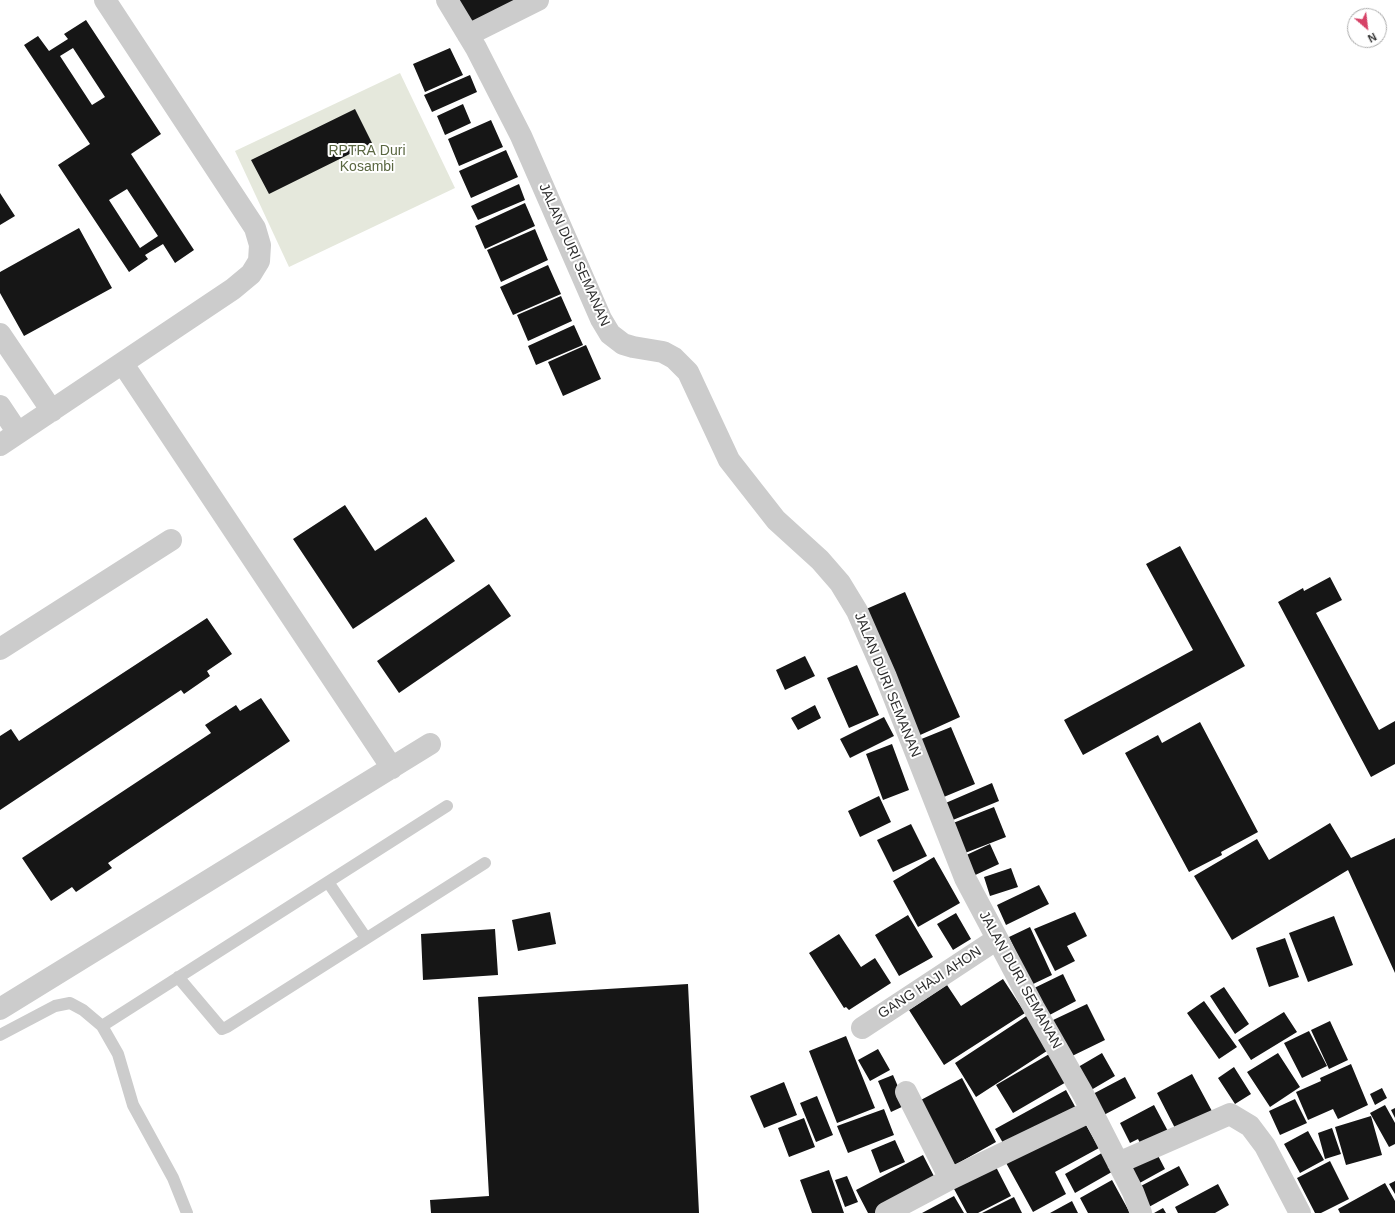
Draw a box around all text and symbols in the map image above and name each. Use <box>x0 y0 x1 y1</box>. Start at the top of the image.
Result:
north arrow <box>1347 8 1387 48</box>
text: N <box>1366 31 1378 45</box>
park label: RPTRA Duri Kosambi <box>328 143 406 176</box>
street label: JALAN DURI SEMANAN <box>535 181 613 329</box>
street label: JALAN DURI SEMANAN <box>850 610 924 760</box>
street label: JALAN DURI SEMANAN <box>975 908 1065 1052</box>
street label: GANG HAJI AHON <box>875 943 985 1023</box>

